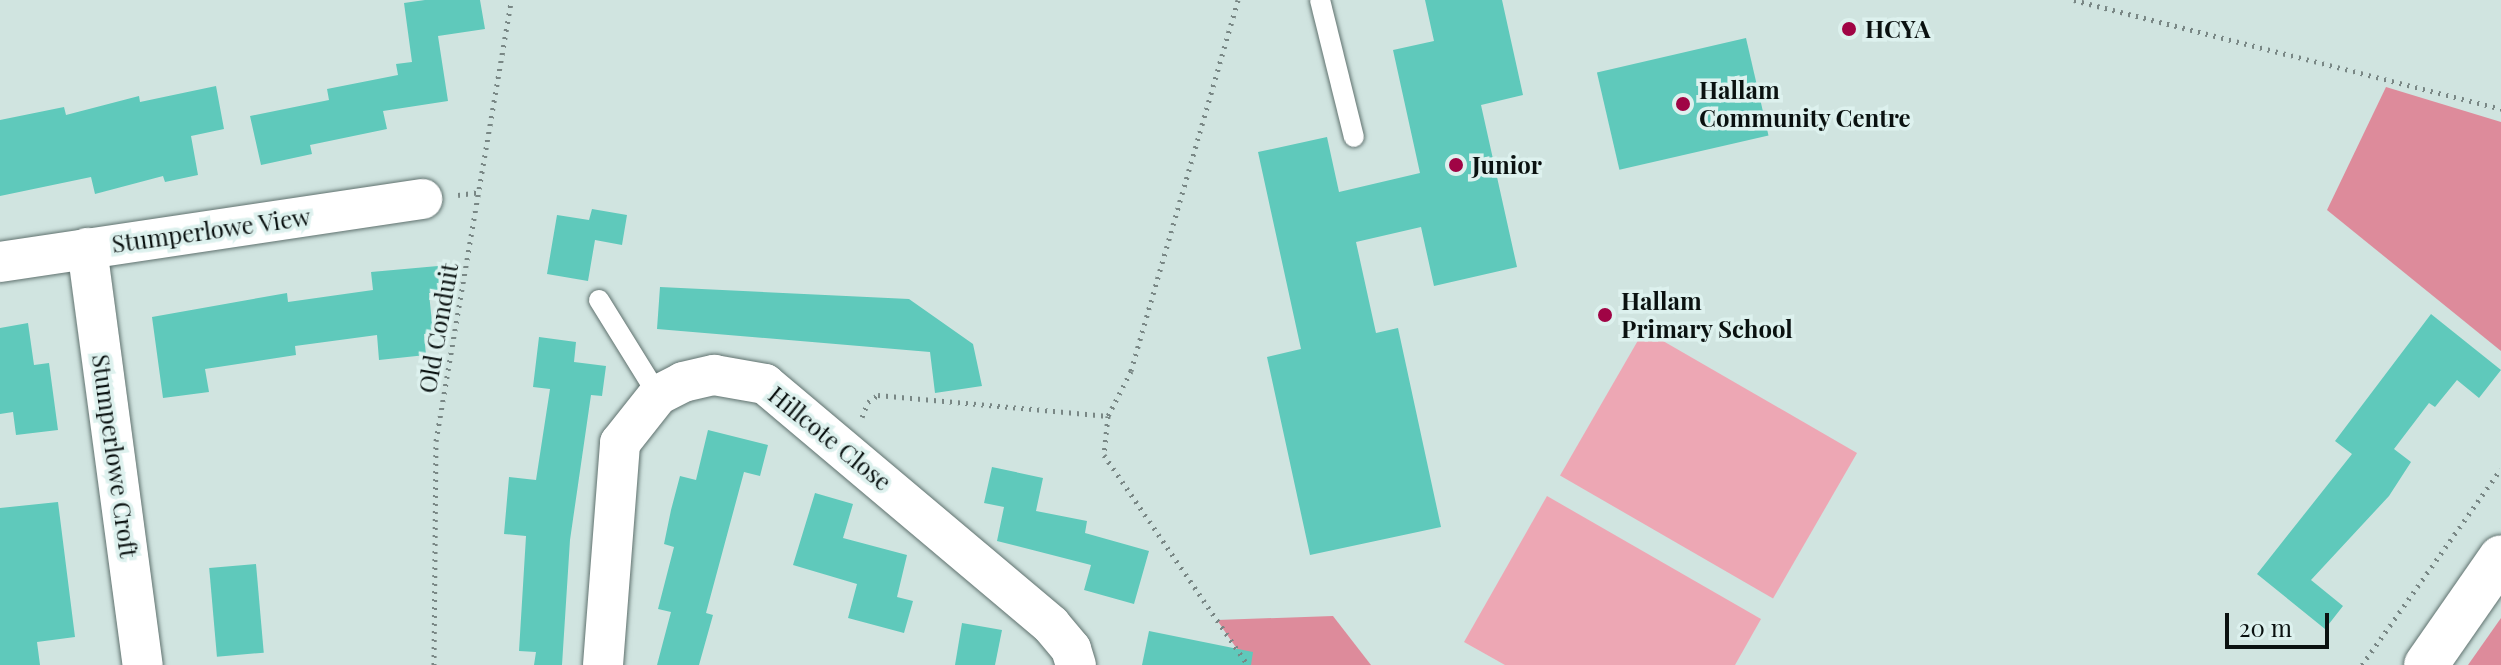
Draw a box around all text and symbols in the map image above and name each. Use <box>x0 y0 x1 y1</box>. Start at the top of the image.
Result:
place label: HCYA <box>1865 15 1930 43</box>
marker: HCYA <box>1840 20 1858 38</box>
place label: Hallam Community Centre <box>1699 76 1911 132</box>
marker: Hallam Community Centre <box>1674 95 1692 113</box>
place label: Junior <box>1472 151 1542 179</box>
marker: Junior <box>1447 156 1465 174</box>
street label: Stumperlowe View <box>109 202 313 258</box>
street label: Old Conduit <box>412 261 464 395</box>
place label: Hallam Primary School <box>1621 287 1793 343</box>
marker: Hallam Primary School <box>1596 306 1614 324</box>
street label: Stumperlowe Croft <box>86 352 144 560</box>
street label: Hillcote Close <box>763 380 897 496</box>
scale bar <box>2229 597 2333 647</box>
text: 20 m <box>2239 611 2292 643</box>

